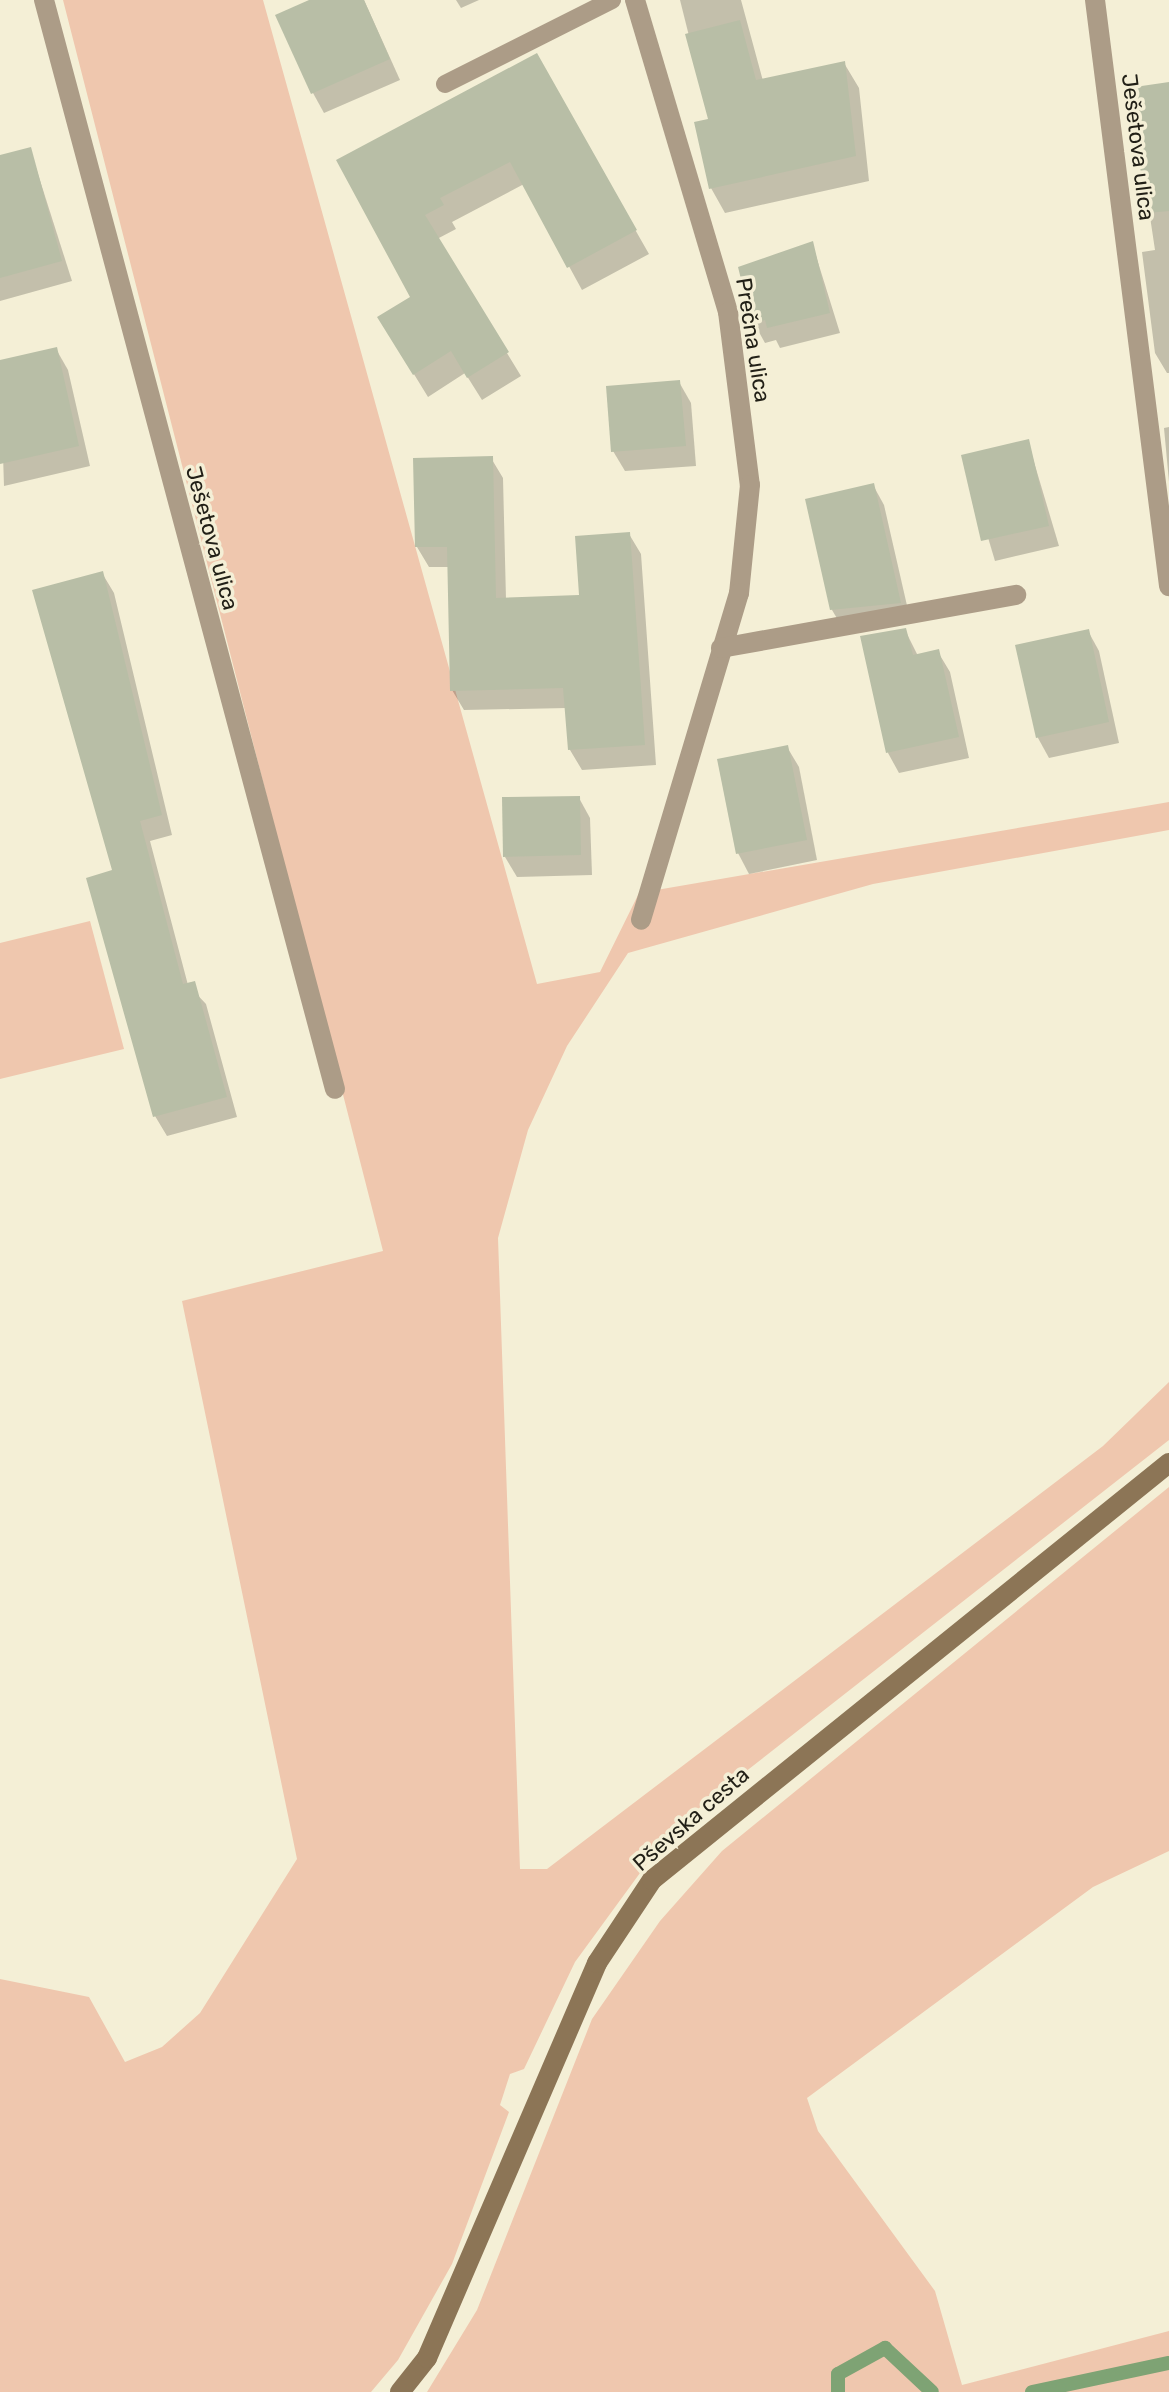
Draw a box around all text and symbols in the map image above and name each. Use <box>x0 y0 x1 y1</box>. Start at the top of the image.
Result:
street label: Ješetova ulica <box>1116 72 1160 222</box>
street label: Prečna ulica <box>730 276 776 404</box>
street label: Ješetova ulica <box>180 463 244 613</box>
street label: Pševska cesta <box>627 1761 755 1877</box>

